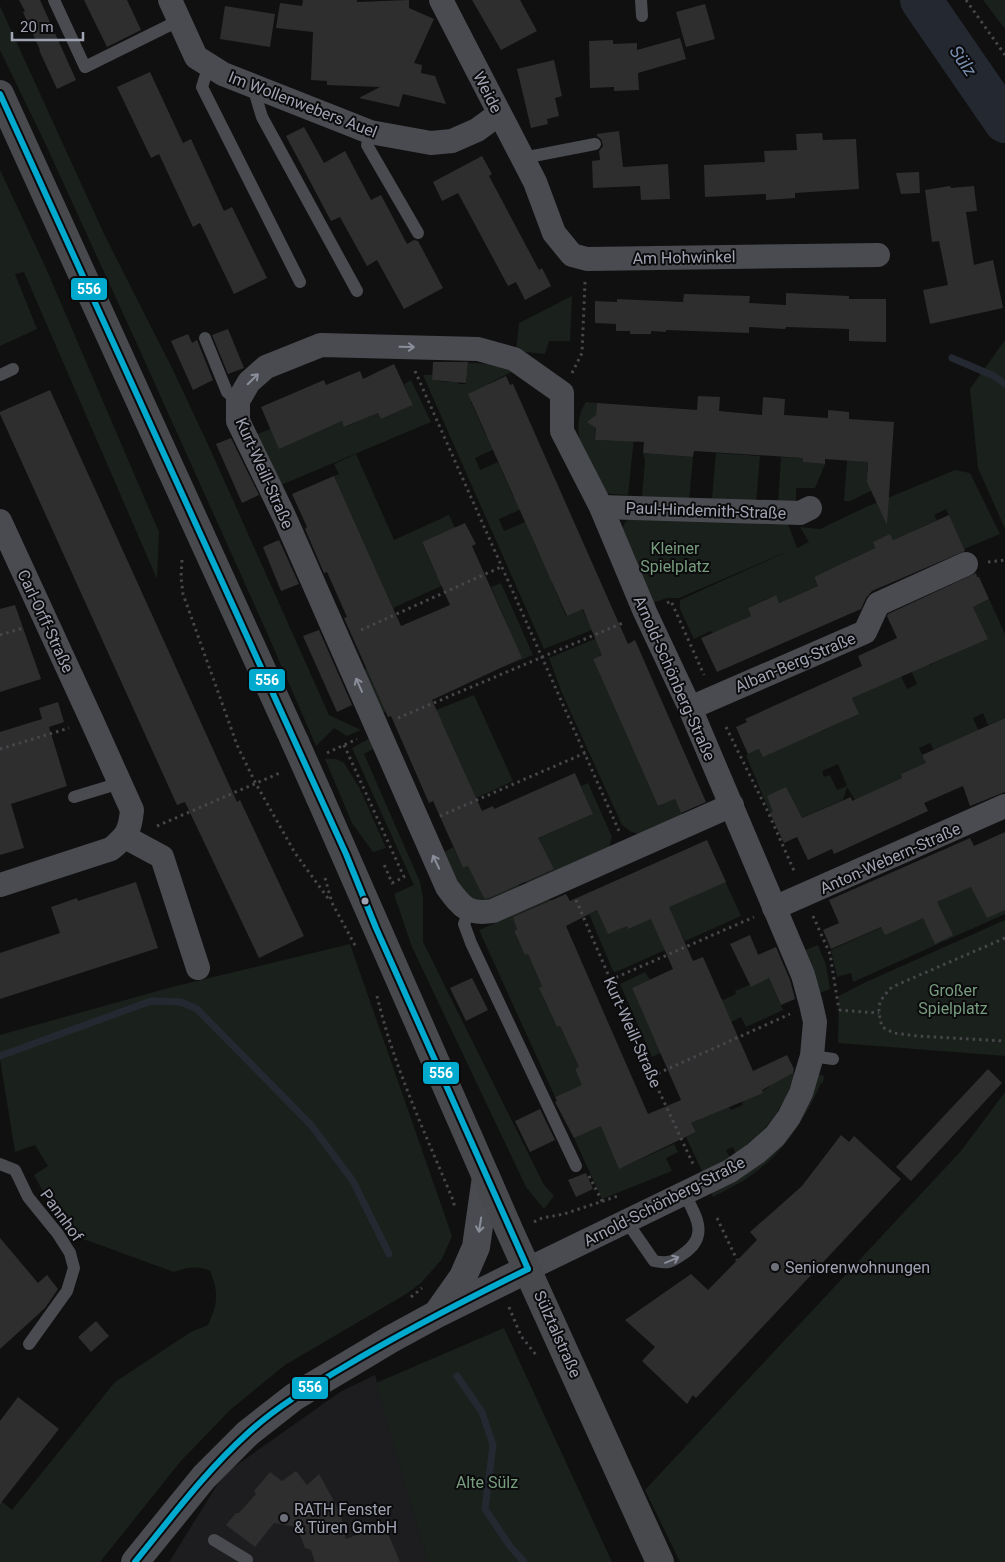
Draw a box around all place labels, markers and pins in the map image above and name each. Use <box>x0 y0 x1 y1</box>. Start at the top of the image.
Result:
unlabelled marker <box>360 896 370 906</box>
place label: Seniorenwohnungen <box>785 1258 930 1277</box>
marker: Seniorenwohnungen <box>769 1261 781 1273</box>
place label: RATH Fenster & Türen GmbH <box>294 1500 397 1537</box>
marker: RATH Fenster & Türen GmbH <box>278 1512 290 1524</box>

